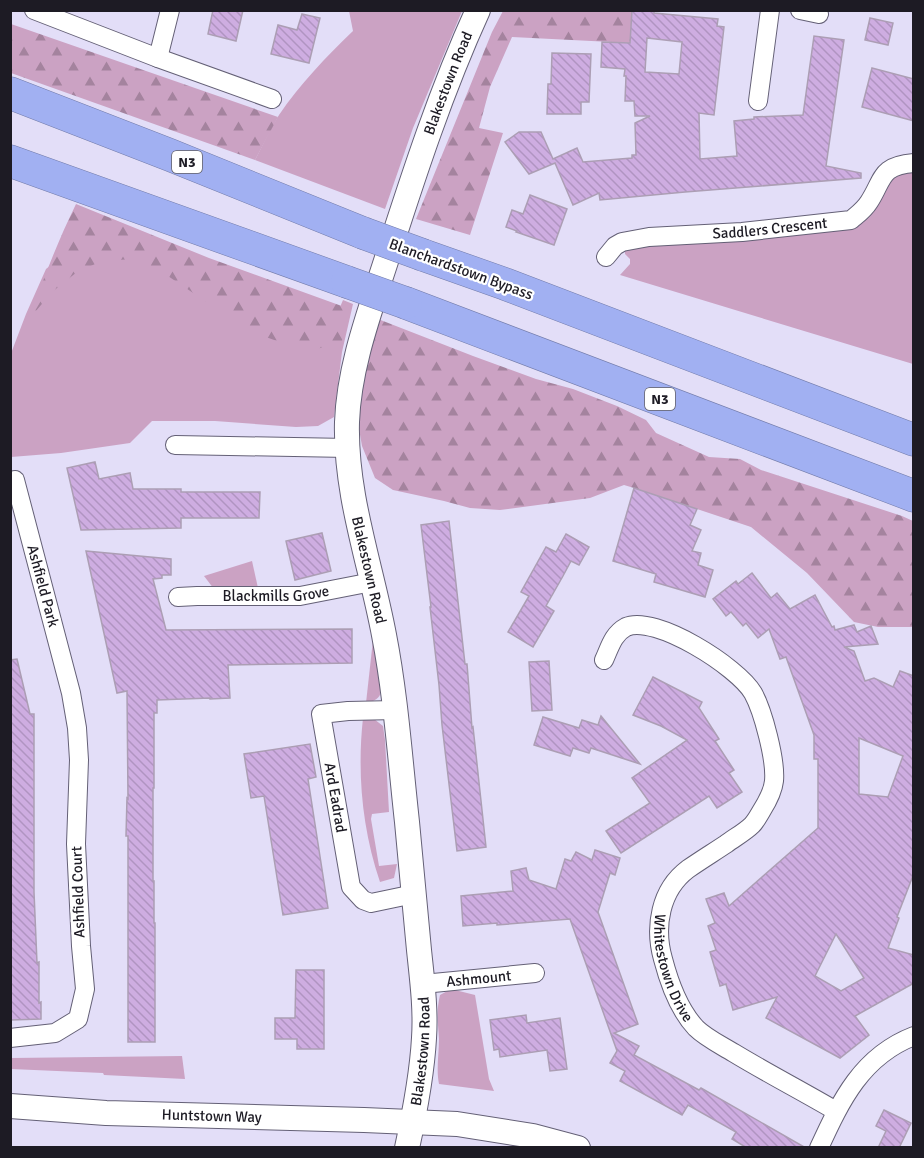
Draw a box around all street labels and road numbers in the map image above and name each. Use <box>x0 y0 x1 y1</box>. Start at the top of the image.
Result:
street label: Blakestown Road <box>420 29 476 137</box>
road number: N3 <box>172 151 202 173</box>
street label: Saddlers Crescent <box>712 214 828 243</box>
street label: Blanchardstown Bypass <box>387 235 536 304</box>
road number: N3 <box>645 388 675 410</box>
street label: Blakestown Road <box>348 515 390 625</box>
street label: Ashfield Park <box>23 543 63 630</box>
street label: Blackmills Grove <box>222 582 331 605</box>
street label: Ard Eadrad <box>321 761 350 834</box>
street label: Ashfield Court <box>67 846 89 938</box>
street label: Whitestown Drive <box>650 913 697 1026</box>
street label: Ashmount <box>445 966 512 991</box>
street label: Blakestown Road <box>407 996 434 1107</box>
street label: Huntstown Way <box>161 1106 262 1126</box>

